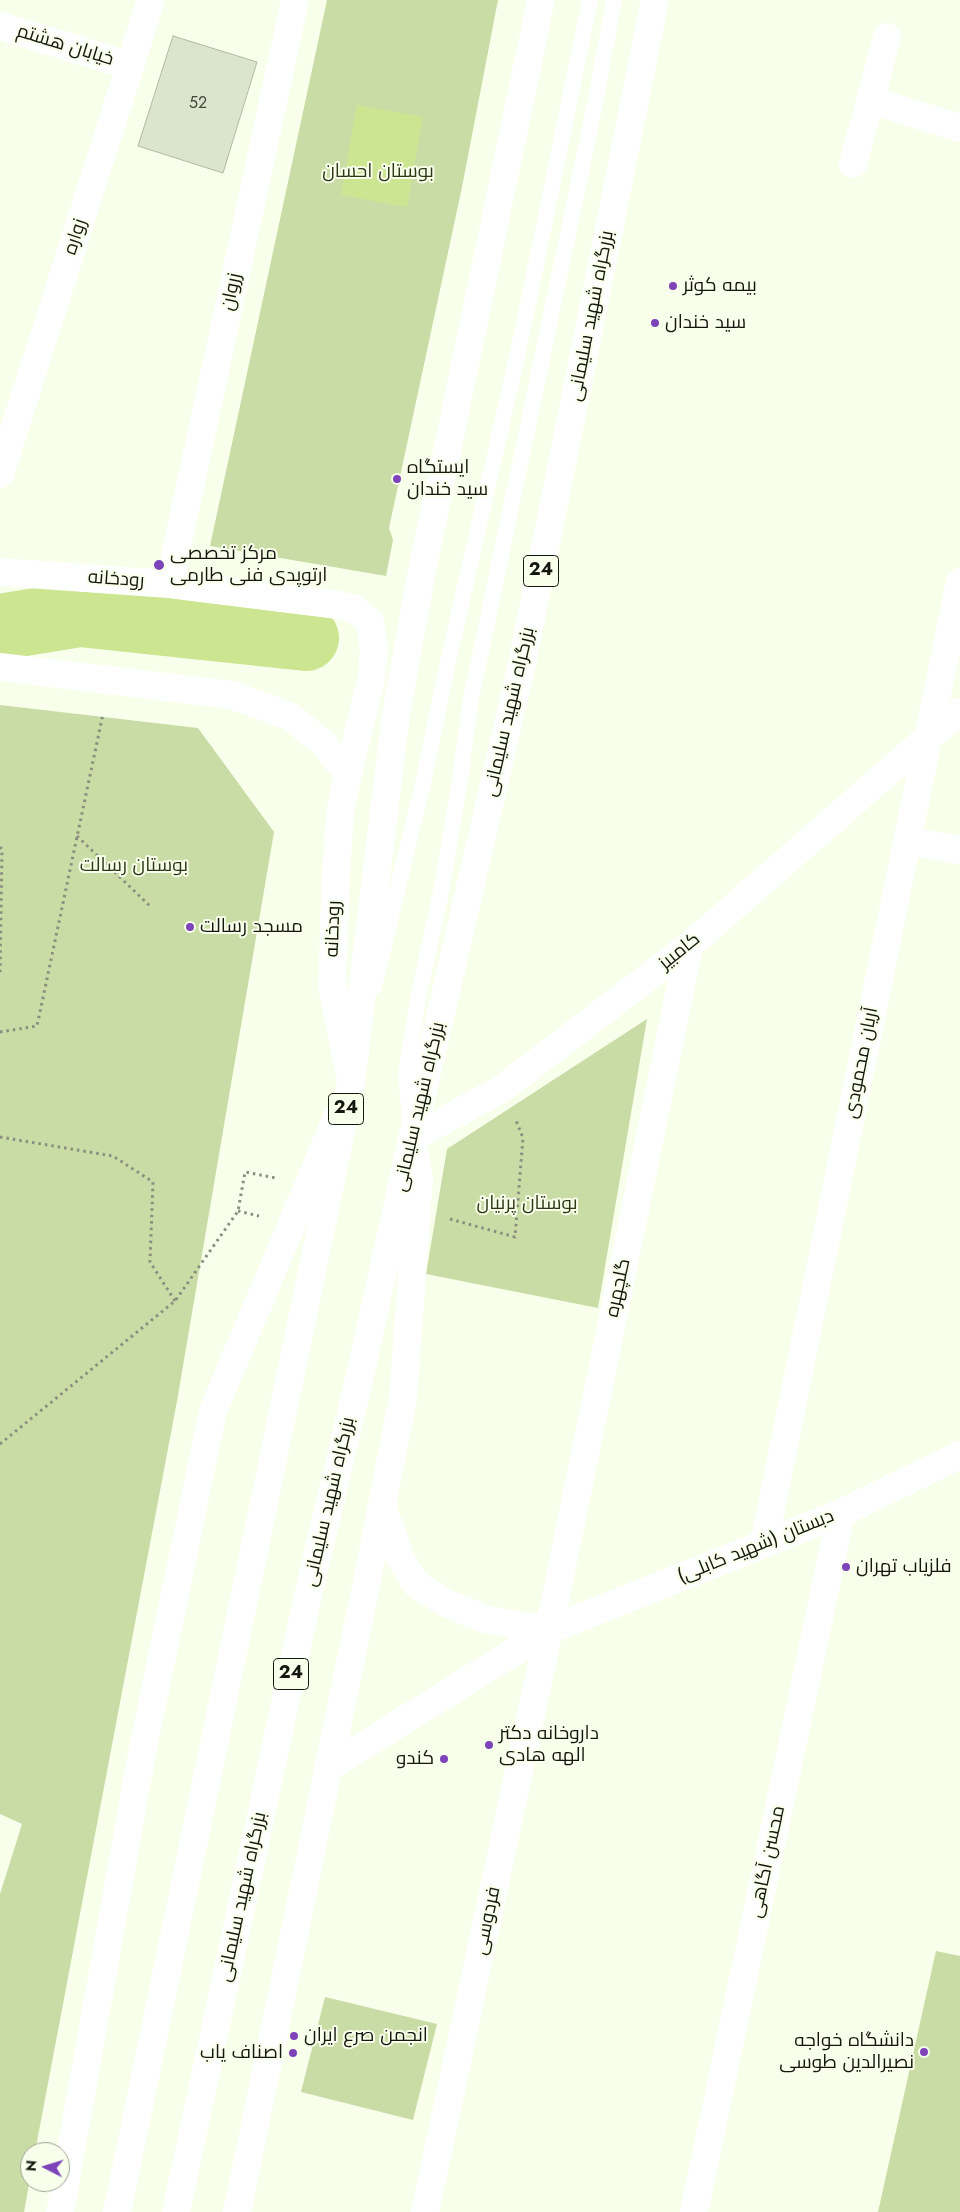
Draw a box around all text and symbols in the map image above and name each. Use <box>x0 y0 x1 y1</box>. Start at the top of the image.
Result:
street label: خیابان هشتم <box>14 20 116 72</box>
house number: 52 <box>189 94 207 114</box>
park label: بوستان احسان <box>322 161 434 183</box>
street label: زواره <box>60 216 92 258</box>
street label: بزرگراه شهید سلیمانی <box>564 229 620 403</box>
street label: زروان <box>217 271 247 313</box>
place label: بیمه کوثر <box>683 275 757 297</box>
marker: بیمه کوثر <box>667 280 679 292</box>
place label: سید خندان <box>665 312 746 334</box>
marker: سید خندان <box>649 317 661 329</box>
place label: ایستگاه سید خندان <box>407 457 488 501</box>
marker: ایستگاه سید خندان <box>391 473 403 485</box>
place label: مرکز تخصصی ارتوپدی فنی طارمی <box>170 543 327 587</box>
road number: 24 <box>524 556 558 586</box>
marker: مرکز تخصصی ارتوپدی فنی طارمی <box>152 558 166 572</box>
street label: رودخانه <box>87 567 145 593</box>
street label: بزرگراه شهید سلیمانی <box>479 625 541 799</box>
park label: بوستان رسالت <box>80 855 188 877</box>
street label: رودخانه <box>322 900 346 958</box>
place label: مسجد رسالت <box>200 916 303 938</box>
marker: مسجد رسالت <box>184 921 196 933</box>
street label: کامبیز <box>655 928 705 976</box>
street label: آریان محمودی <box>840 1005 884 1121</box>
street label: بزرگراه شهید سلیمانی <box>389 1020 451 1194</box>
road number: 24 <box>328 1094 364 1124</box>
park label: بوستان پرنیان <box>476 1193 578 1215</box>
street label: گلچهره <box>602 1257 636 1319</box>
street label: بزرگراه شهید سلیمانی <box>299 1415 361 1589</box>
street label: دبستان (شهید کابلی) <box>674 1505 838 1589</box>
place label: فلزیاب تهران <box>856 1556 952 1578</box>
marker: فلزیاب تهران <box>840 1561 852 1573</box>
road number: 24 <box>274 1658 308 1690</box>
place label: داروخانه دکتر الهه هادی <box>499 1723 599 1767</box>
marker: داروخانه دکتر الهه هادی <box>483 1739 495 1751</box>
place label: کندو <box>396 1748 434 1770</box>
marker: کندو <box>438 1753 450 1765</box>
street label: محسن آگاهی <box>745 1804 791 1920</box>
street label: بزرگراه شهید سلیمانی <box>214 1810 272 1984</box>
street label: فردوسی <box>470 1885 506 1957</box>
place label: انجمن صرع ایران <box>304 2025 428 2047</box>
marker: انجمن صرع ایران <box>288 2030 300 2042</box>
place label: دانشگاه خواجه نصیرالدین طوسی <box>779 2030 914 2074</box>
place label: اصناف یاب <box>200 2042 283 2064</box>
marker: دانشگاه خواجه نصیرالدین طوسی <box>918 2046 930 2058</box>
marker: اصناف یاب <box>287 2047 299 2059</box>
north arrow <box>20 2142 70 2192</box>
text: N <box>21 2159 42 2172</box>

